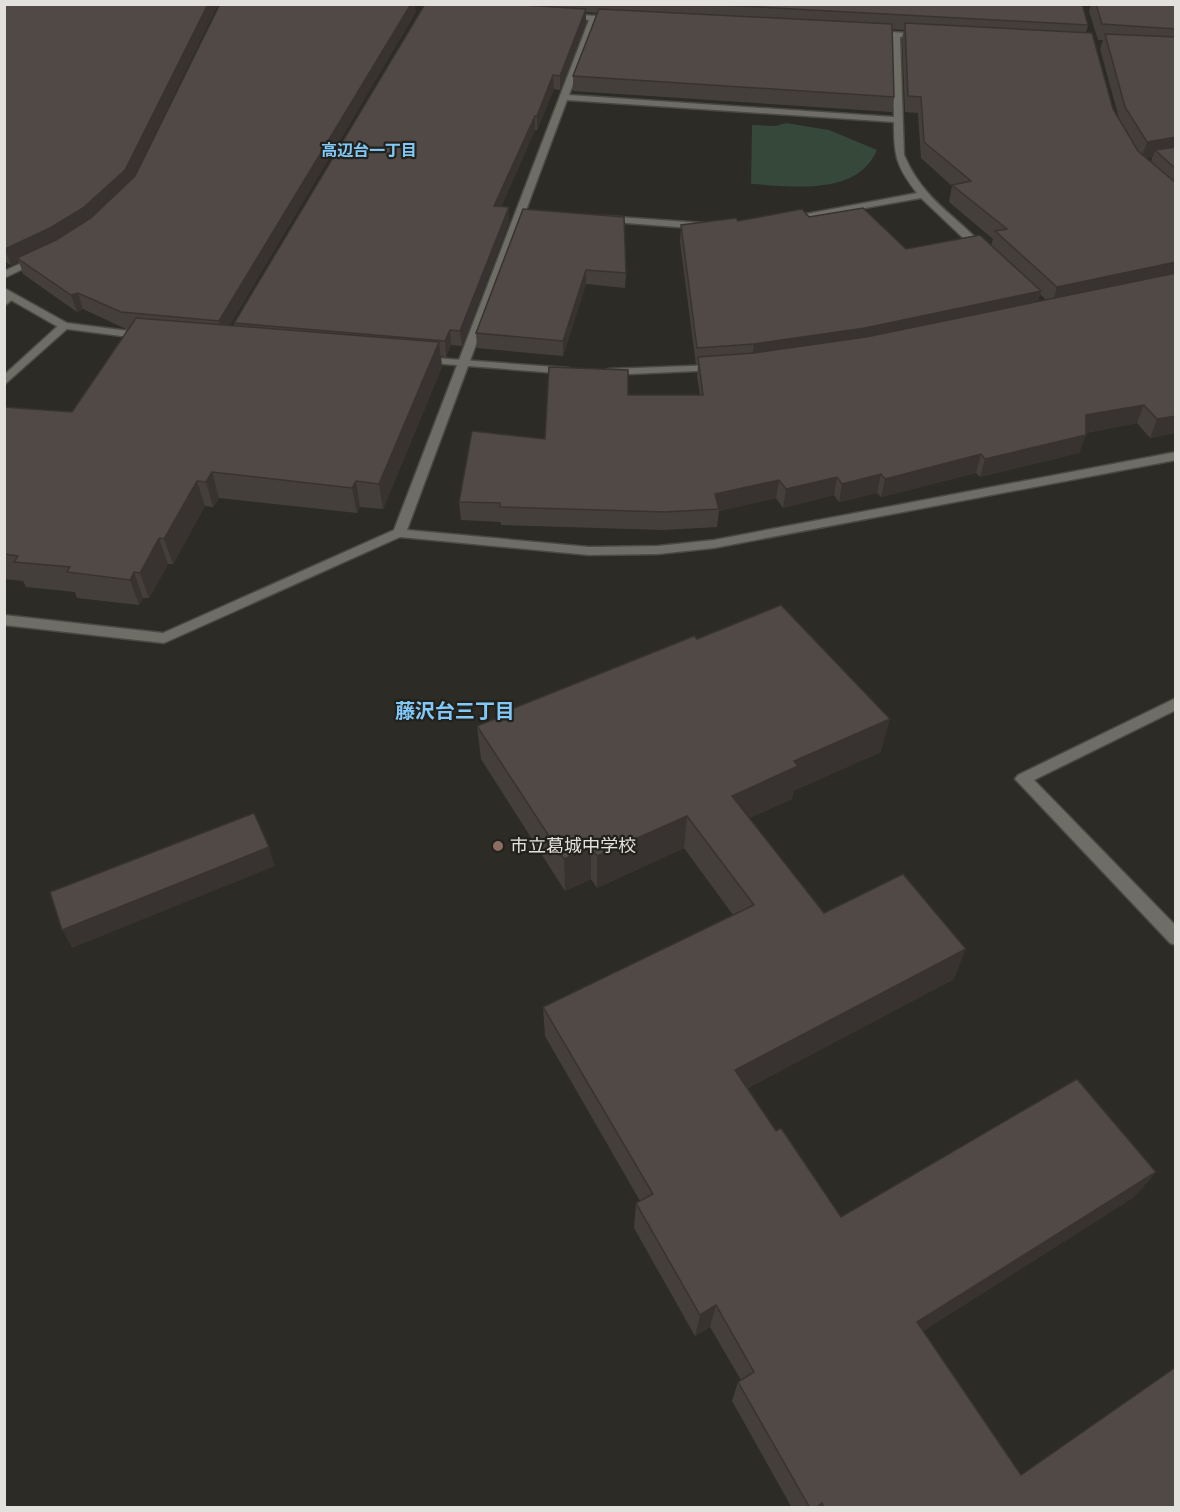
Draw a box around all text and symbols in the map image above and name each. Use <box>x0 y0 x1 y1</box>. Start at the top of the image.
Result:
district label: 高辺台一丁目 <box>321 140 417 160</box>
district label: 藤沢台三丁目 <box>395 698 515 724</box>
place label: 市立葛城中学校 <box>510 834 636 857</box>
marker: 市立葛城中学校 <box>491 839 505 853</box>

